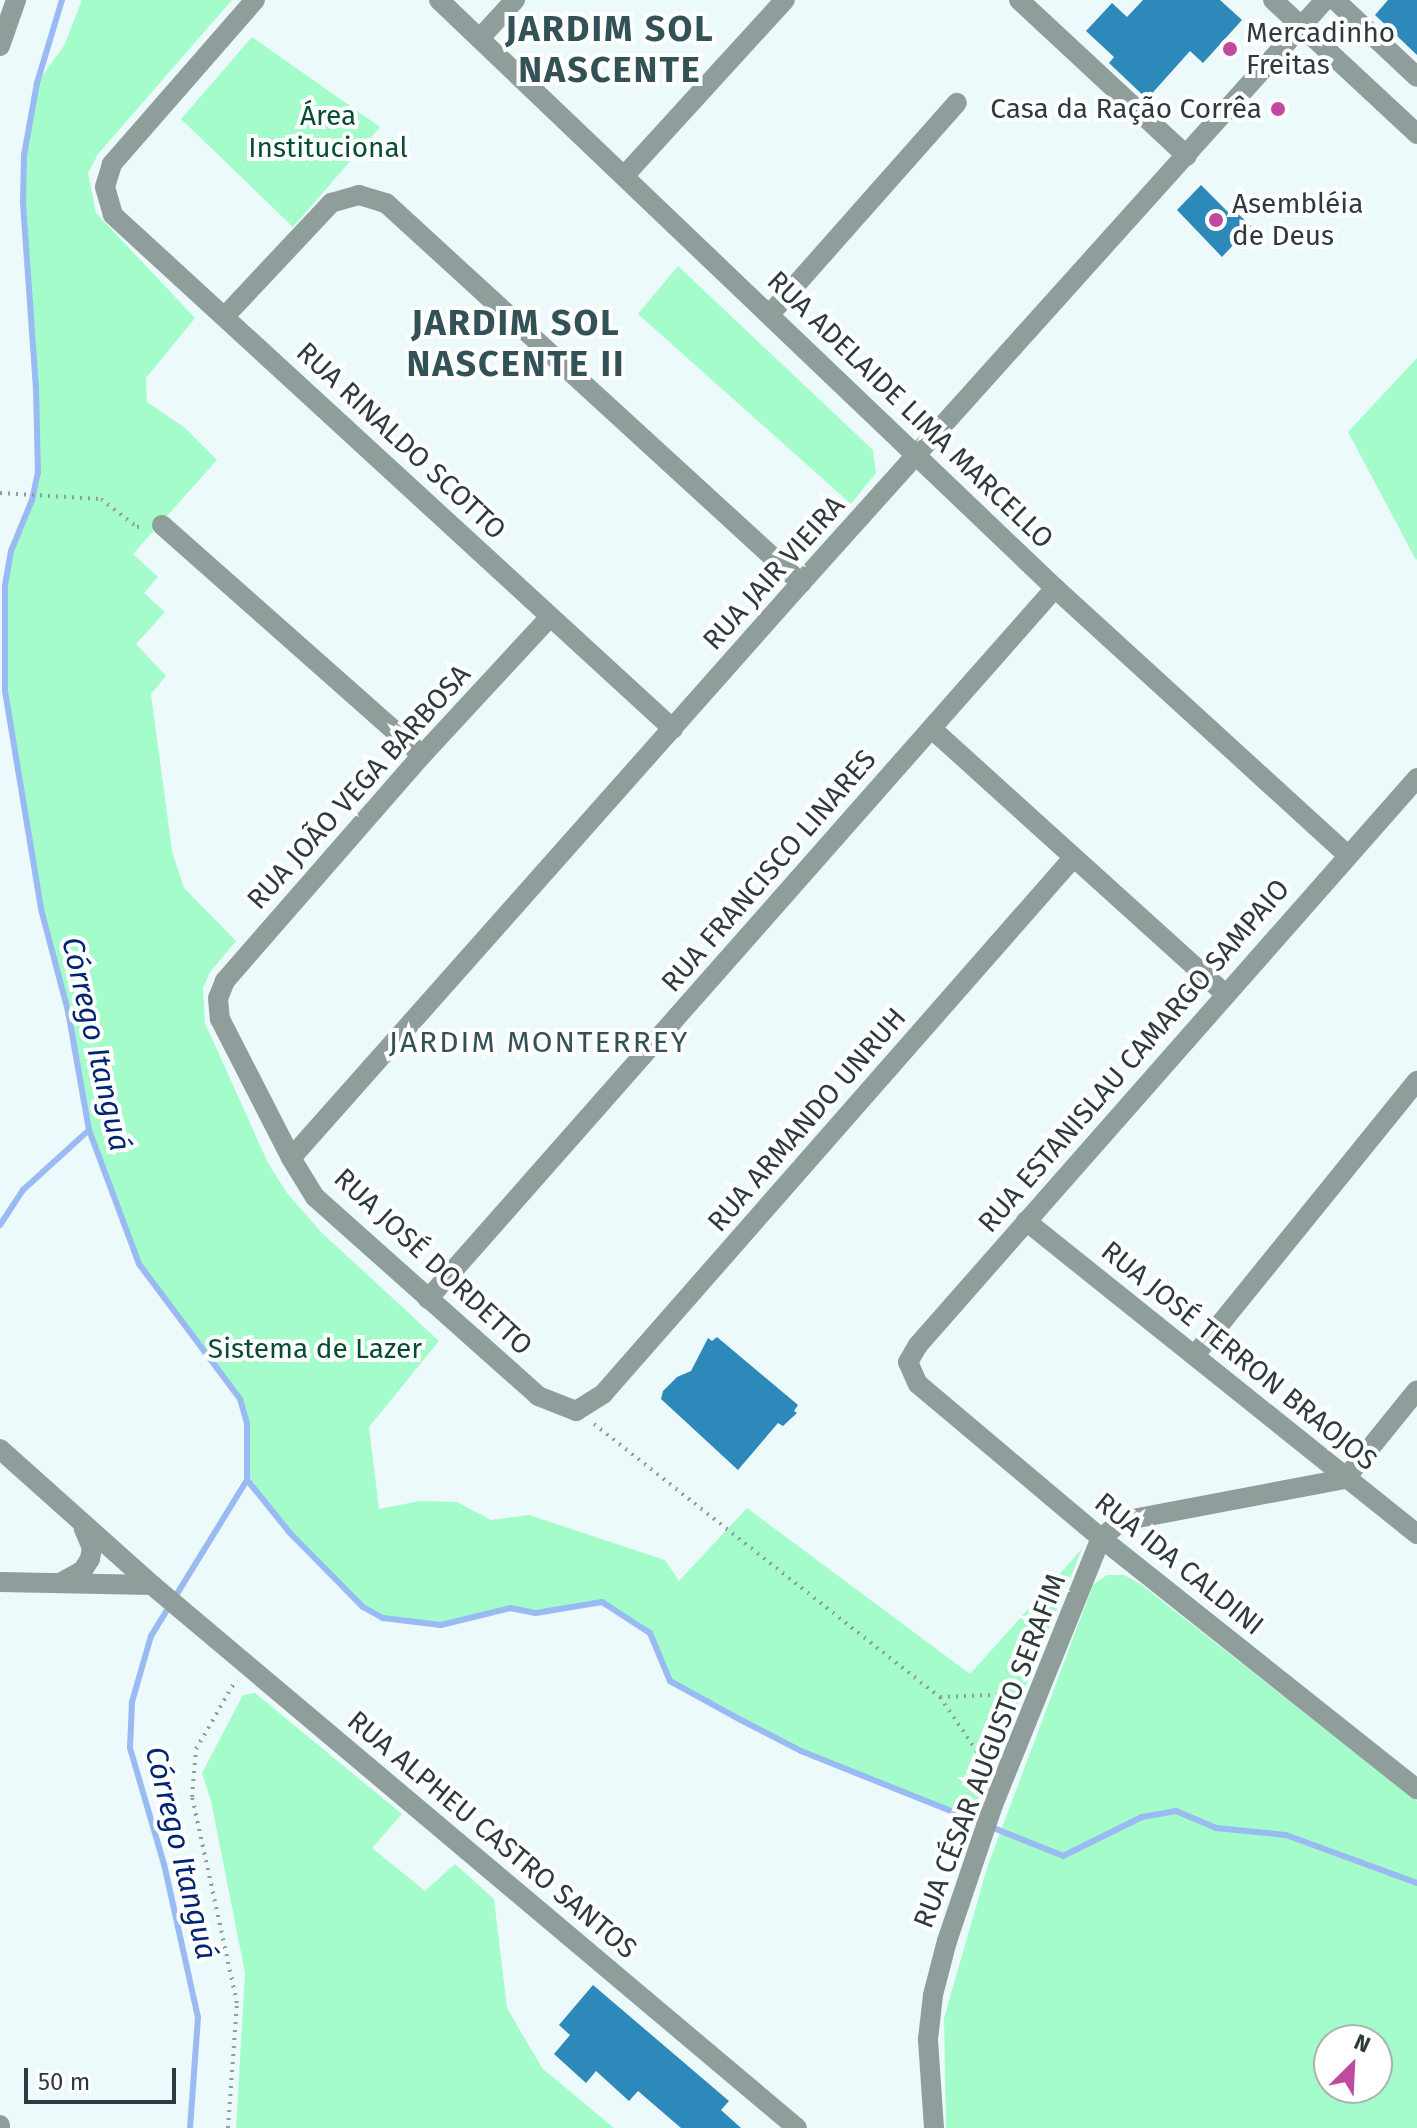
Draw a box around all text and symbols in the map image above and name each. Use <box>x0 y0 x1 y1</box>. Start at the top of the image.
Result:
district label: JARDIM SOL NASCENTE <box>505 7 715 92</box>
place label: Mercadinho Freitas <box>1246 16 1395 82</box>
marker: Mercadinho Freitas <box>1221 40 1239 58</box>
place label: Casa da Ração Corrêa <box>990 92 1262 126</box>
park label: Área Institucional <box>248 99 408 165</box>
marker: Casa da Ração Corrêa <box>1269 100 1287 118</box>
place label: Asembléia de Deus <box>1232 187 1363 253</box>
marker: Asembléia de Deus <box>1207 211 1225 229</box>
street label: RUA ADELAIDE LIMA MARCELLO <box>760 264 1060 556</box>
district label: JARDIM SOL NASCENTE II <box>406 301 626 386</box>
street label: RUA RINALDO SCOTTO <box>289 335 513 547</box>
street label: RUA JAIR VIEIRA <box>696 489 852 657</box>
street label: RUA JOÃO VEGA BARBOSA <box>240 658 478 916</box>
street label: RUA FRANCISCO LINARES <box>655 743 883 999</box>
street label: RUA ESTANISLAU CAMARGO SAMPAIO <box>971 872 1297 1240</box>
water label: Córrego Itanguá <box>54 934 138 1154</box>
street label: RUA ARMANDO UNRUH <box>701 1001 913 1239</box>
district label: JARDIM MONTERREY <box>389 1024 689 1060</box>
street label: RUA JOSÉ DORDETTO <box>327 1161 539 1363</box>
street label: RUA JOSÉ TERRON BRAOJOS <box>1094 1234 1384 1478</box>
park label: Sistema de Lazer <box>208 1332 422 1366</box>
street label: RUA IDA CALDINI <box>1088 1486 1270 1642</box>
street label: RUA CÉSAR AUGUSTO SERAFIM <box>907 1569 1073 1933</box>
street label: RUA ALPHEU CASTRO SANTOS <box>340 1704 644 1966</box>
water label: Córrego Itanguá <box>137 1743 225 1963</box>
north arrow <box>1313 2024 1393 2104</box>
text: N <box>1350 2028 1374 2059</box>
scale bar <box>28 2052 180 2102</box>
text: 50 m <box>38 2068 90 2096</box>

